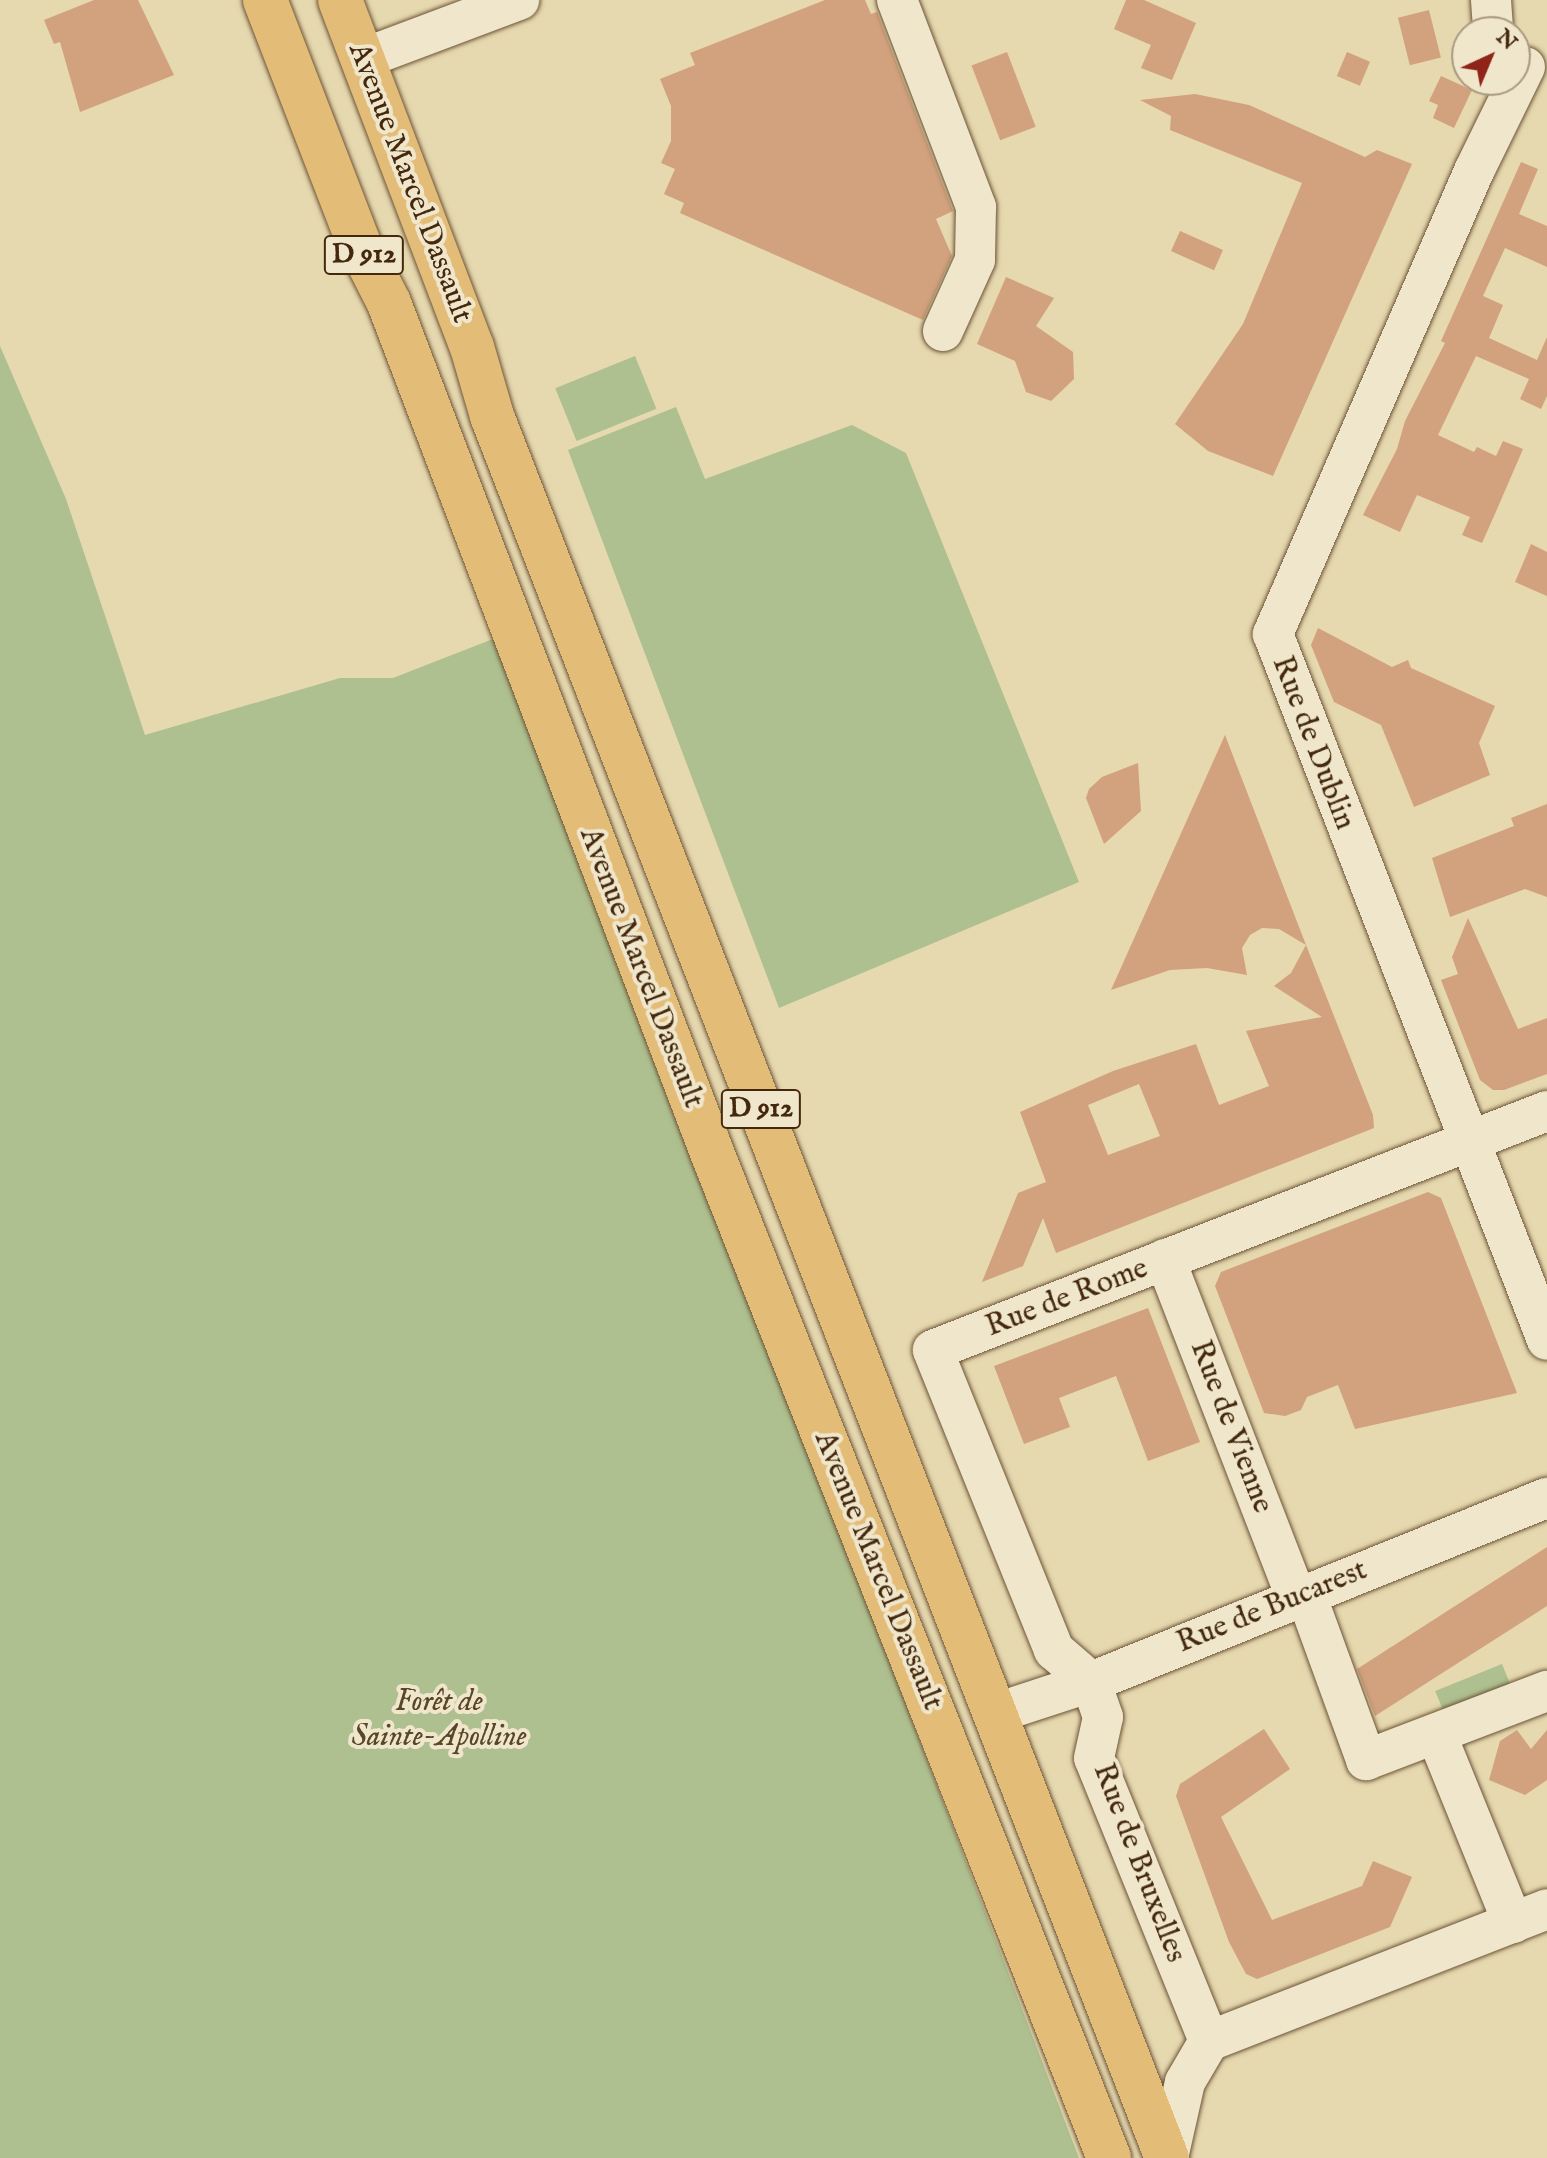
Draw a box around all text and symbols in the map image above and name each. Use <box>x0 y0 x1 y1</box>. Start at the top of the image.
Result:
north arrow <box>1451 16 1531 96</box>
text: N <box>1490 23 1523 57</box>
street label: Avenue Marcel Dassault <box>340 38 480 328</box>
road number: D 912 <box>322 231 406 279</box>
street label: Rue de Dublin <box>1263 651 1363 835</box>
street label: Avenue Marcel Dassault <box>571 823 711 1113</box>
road number: D 912 <box>719 1085 803 1133</box>
street label: Rue de Rome <box>981 1251 1153 1345</box>
street label: Rue de Vienne <box>1182 1336 1280 1518</box>
street label: Avenue Marcel Dassault <box>806 1427 950 1715</box>
street label: Rue de Bucarest <box>1172 1553 1372 1661</box>
park label: Forêt de Sainte-Apolline <box>351 1684 527 1754</box>
street label: Rue de Bruxelles <box>1085 1759 1193 1967</box>

